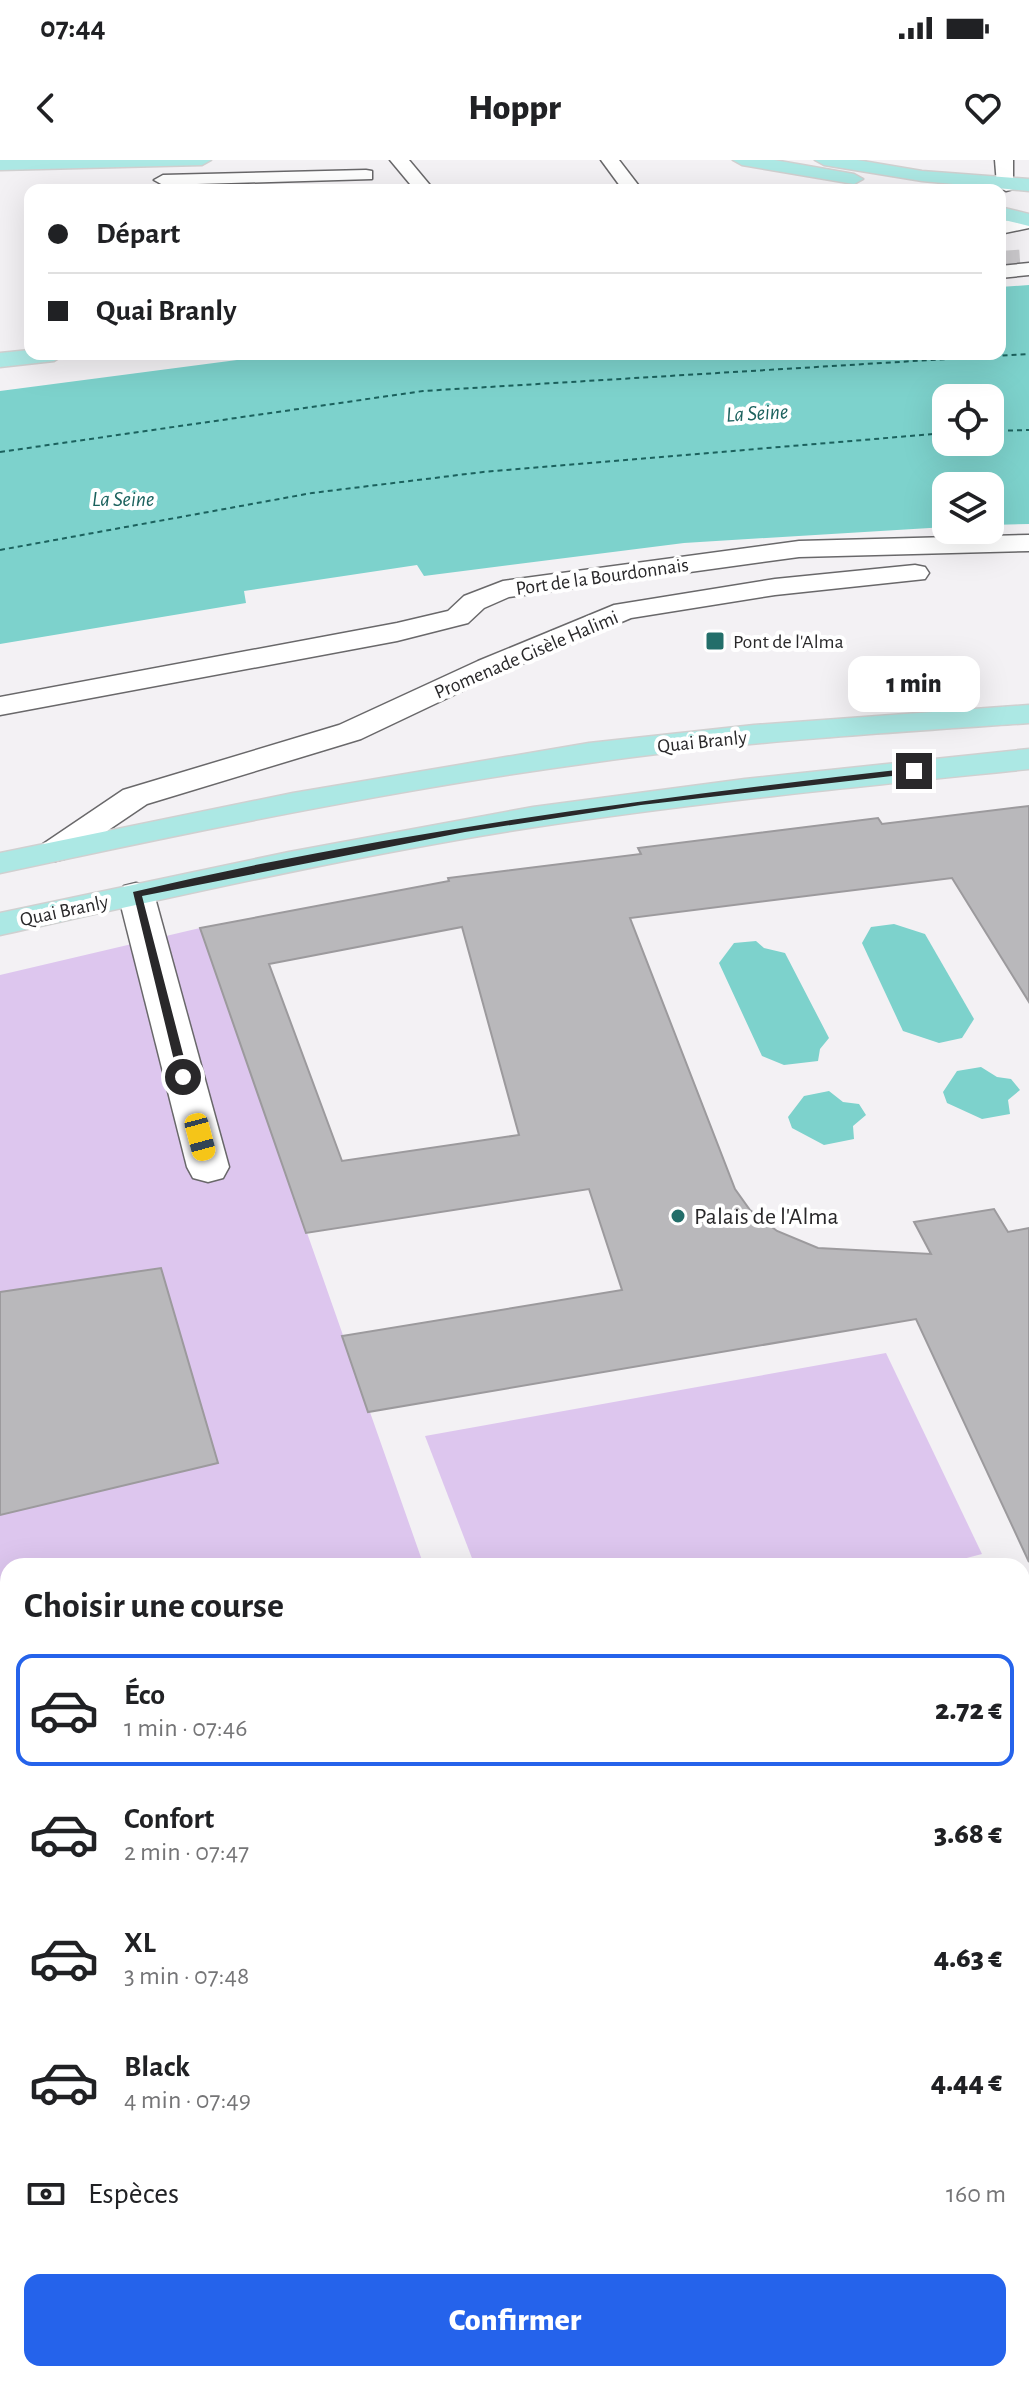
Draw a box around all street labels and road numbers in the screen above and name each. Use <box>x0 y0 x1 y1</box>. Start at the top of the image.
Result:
street label: Port de la Bourdonnais <box>514 555 690 599</box>
street label: Promenade Gisèle Halimi <box>431 607 621 703</box>
street label: Quai Branly <box>656 727 748 757</box>
street label: Quai Branly <box>18 892 111 930</box>

